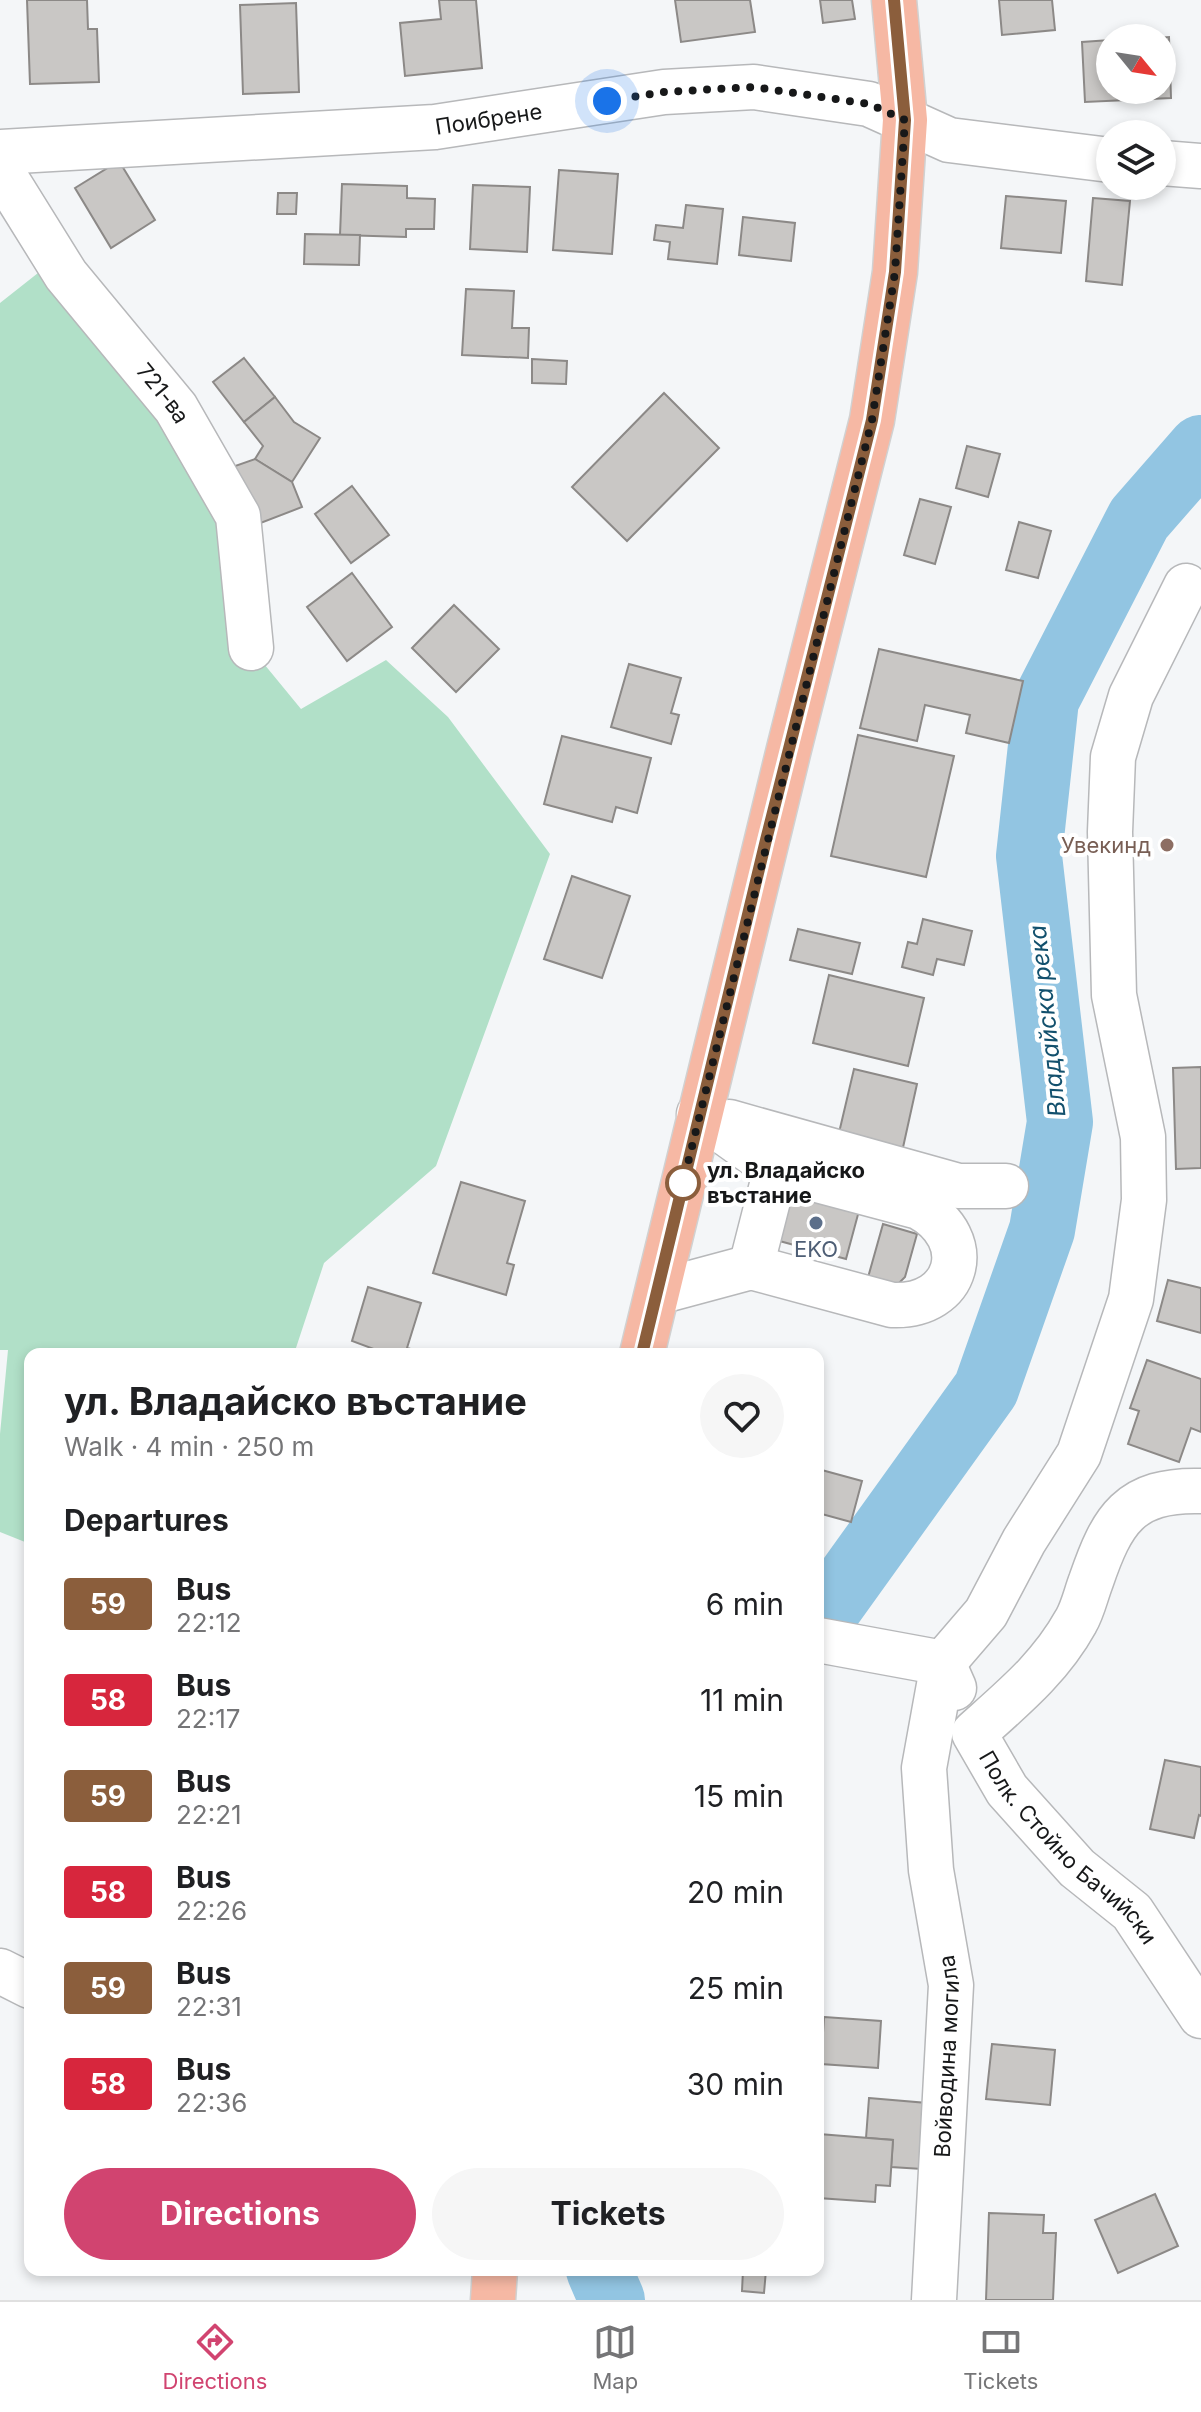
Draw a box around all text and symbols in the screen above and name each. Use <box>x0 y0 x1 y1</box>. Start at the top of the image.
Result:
north arrow <box>1096 24 1176 104</box>
map controls <box>1096 24 1176 200</box>
your location <box>587 81 627 121</box>
street label: Поибрене <box>433 98 544 140</box>
button: layers <box>1096 120 1176 200</box>
street label: 721-ва <box>131 358 195 428</box>
place label: Увекинд <box>1061 832 1151 858</box>
marker: Увекинд <box>1158 836 1176 854</box>
water label: Владайска река <box>1023 924 1071 1118</box>
place label: ул. Владайско въстание <box>707 1157 865 1208</box>
marker: ул. Владайско въстание <box>666 1166 700 1200</box>
marker: EKO <box>807 1214 825 1232</box>
place label: EKO <box>794 1236 838 1262</box>
button: heart <box>700 1374 784 1458</box>
text: ул. Владайско въстание <box>64 1378 527 1424</box>
text: Walk · 4 min · 250 m <box>64 1431 314 1462</box>
text: Departures <box>64 1502 229 1538</box>
text: Bus <box>176 1571 231 1607</box>
text: 6 min <box>706 1586 784 1622</box>
text: 59 <box>90 1587 126 1621</box>
text: 22:12 <box>176 1607 242 1638</box>
text: Bus <box>176 1667 231 1703</box>
text: 11 min <box>700 1682 784 1718</box>
text: 58 <box>90 1683 126 1717</box>
text: 22:17 <box>176 1703 241 1734</box>
street label: Полк. Стойно Бачийски <box>974 1746 1162 1949</box>
text: Bus <box>176 1763 231 1799</box>
text: 15 min <box>694 1778 784 1814</box>
text: 59 <box>90 1779 126 1813</box>
text: 22:21 <box>176 1799 242 1830</box>
text: Bus <box>176 1859 231 1895</box>
text: 20 min <box>687 1874 784 1910</box>
text: 58 <box>90 1875 126 1909</box>
text: 22:26 <box>176 1895 247 1926</box>
street label: Войводина могила <box>929 1953 964 2158</box>
text: Bus <box>176 1955 231 1991</box>
text: 25 min <box>688 1970 784 2006</box>
text: 59 <box>90 1971 126 2005</box>
text: 22:31 <box>176 1991 242 2022</box>
text: Bus <box>176 2051 231 2087</box>
text: 30 min <box>687 2066 784 2102</box>
text: 58 <box>90 2067 126 2101</box>
text: 22:36 <box>176 2087 247 2118</box>
button: Directions <box>64 2168 416 2260</box>
button: Tickets <box>432 2168 784 2260</box>
tab: Directions <box>163 2320 267 2394</box>
tab: Map <box>593 2320 638 2394</box>
tab: Tickets <box>963 2320 1038 2394</box>

